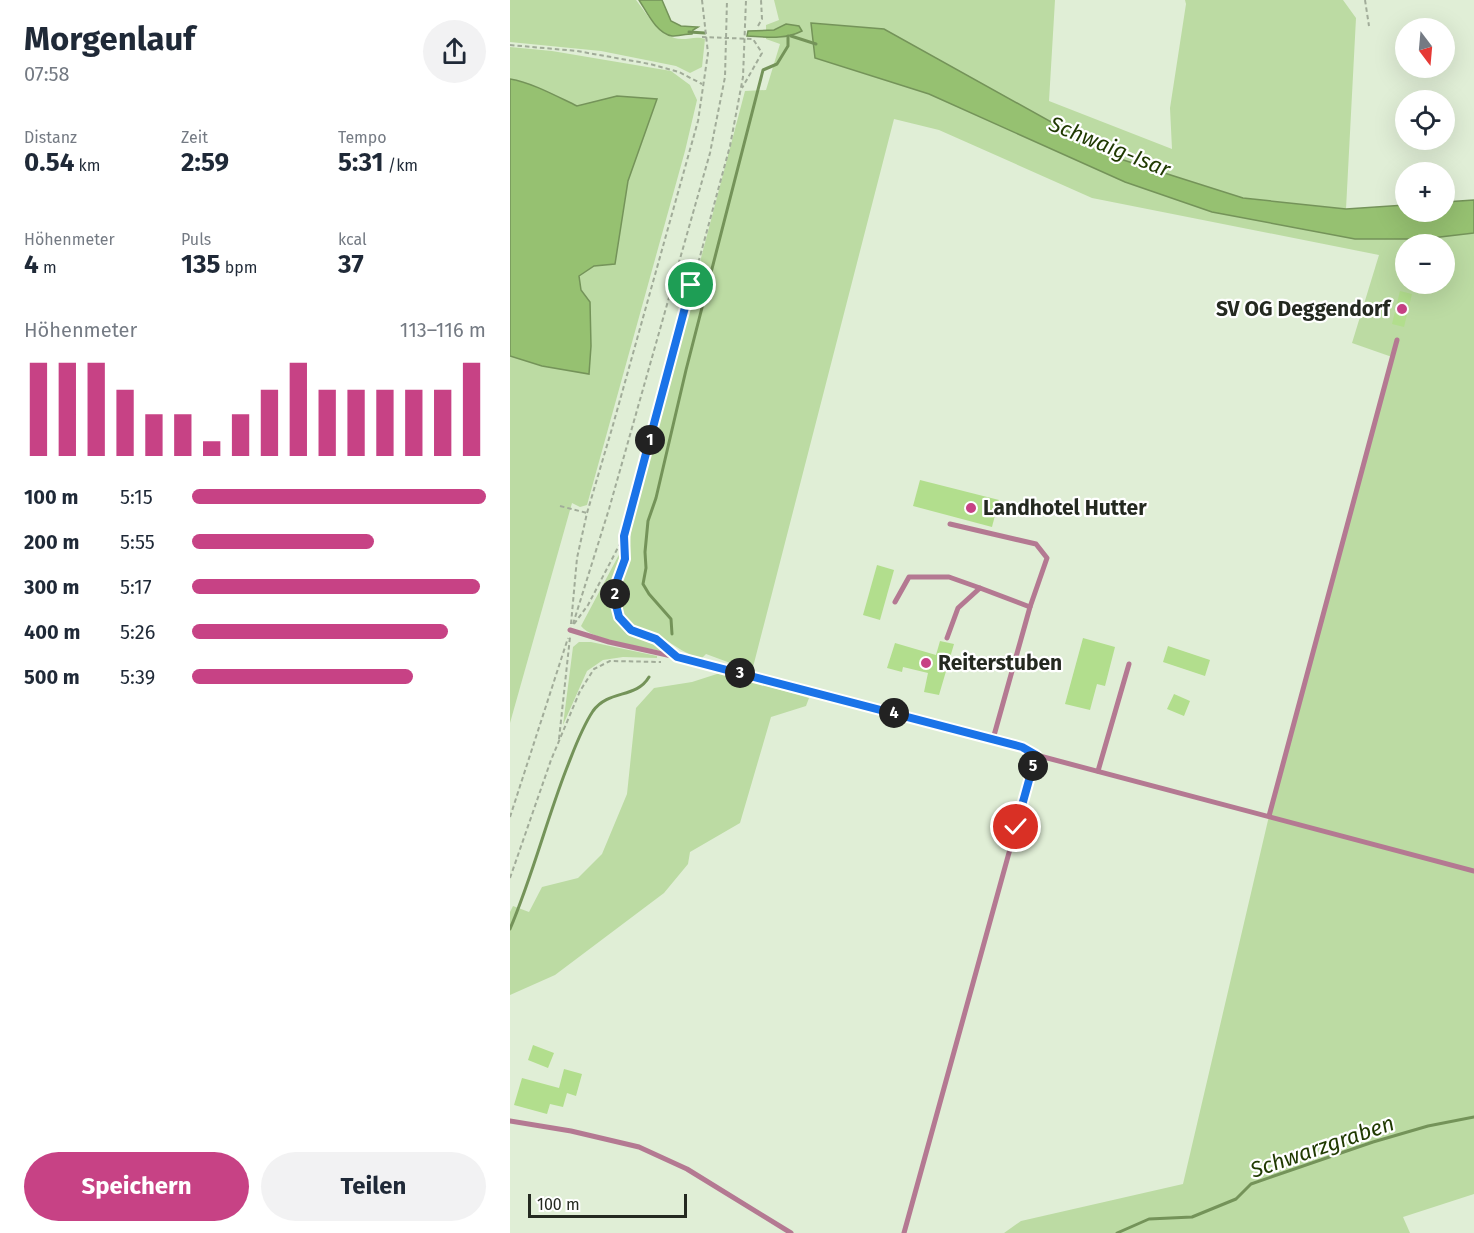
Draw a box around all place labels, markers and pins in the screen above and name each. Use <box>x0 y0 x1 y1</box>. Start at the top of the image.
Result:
pin <box>665 259 716 310</box>
place label: SV OG Deggendorf <box>1216 296 1393 322</box>
marker: SV OG Deggendorf <box>1395 302 1409 316</box>
pin: 1 <box>635 425 665 455</box>
place label: Landhotel Hutter <box>983 495 1147 521</box>
marker: Landhotel Hutter <box>964 501 978 515</box>
pin: 2 <box>600 579 630 609</box>
place label: Reiterstuben <box>938 650 1062 676</box>
marker: Reiterstuben <box>919 656 933 670</box>
pin: 3 <box>725 658 755 688</box>
pin: 4 <box>879 698 909 728</box>
pin: 5 <box>1018 751 1048 781</box>
pin <box>990 801 1041 852</box>

